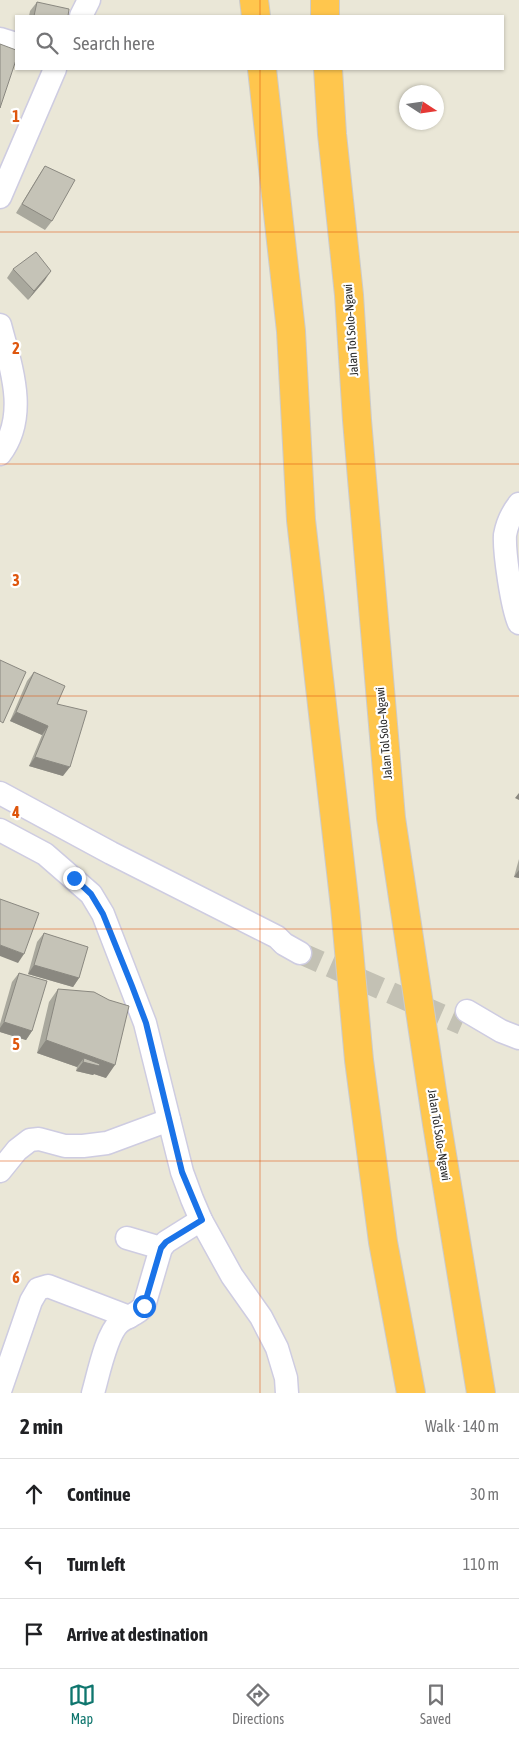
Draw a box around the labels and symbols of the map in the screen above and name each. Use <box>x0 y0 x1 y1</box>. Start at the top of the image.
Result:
north arrow <box>399 85 444 130</box>
text: 1 <box>12 107 20 125</box>
street label: Jalan Tol Solo–Ngawi <box>341 283 361 377</box>
text: 2 <box>12 339 20 357</box>
text: 3 <box>12 571 20 589</box>
street label: Jalan Tol Solo–Ngawi <box>373 686 395 780</box>
text: 4 <box>11 803 20 821</box>
route end <box>63 867 86 890</box>
text: 5 <box>12 1035 20 1053</box>
street label: Jalan Tol Solo–Ngawi <box>425 1088 453 1182</box>
text: 6 <box>12 1268 20 1286</box>
route start <box>133 1295 156 1318</box>

